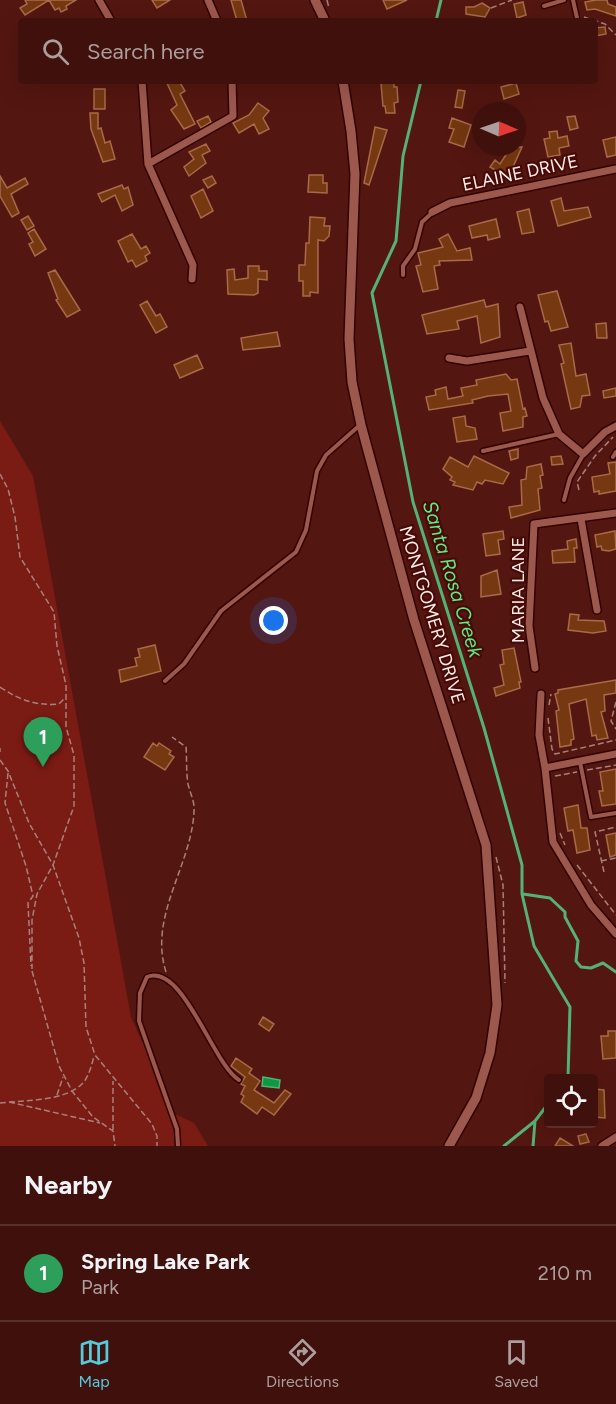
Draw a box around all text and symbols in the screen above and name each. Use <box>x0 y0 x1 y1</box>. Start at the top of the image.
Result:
search box <box>18 18 598 84</box>
icon: search <box>39 35 72 68</box>
text: Search here <box>87 38 205 65</box>
north arrow <box>472 102 526 156</box>
street label: ELAINE DRIVE <box>460 150 580 196</box>
water label: Santa Rosa Creek <box>418 498 489 661</box>
street label: MONTGOMERY DRIVE <box>394 523 470 707</box>
street label: MARIA LANE <box>507 537 529 643</box>
your location <box>259 606 288 635</box>
pin: 1 <box>24 718 63 767</box>
map controls <box>544 1074 598 1128</box>
button: locate <box>544 1074 598 1128</box>
text: Nearby <box>24 1169 112 1201</box>
text: Spring Lake Park <box>81 1248 250 1275</box>
text: 1 <box>39 1261 48 1285</box>
text: 210 m <box>538 1261 592 1285</box>
text: Park <box>81 1275 119 1299</box>
tab: Map <box>78 1336 111 1391</box>
tab: Directions <box>266 1336 339 1391</box>
tab: Saved <box>494 1336 538 1391</box>

